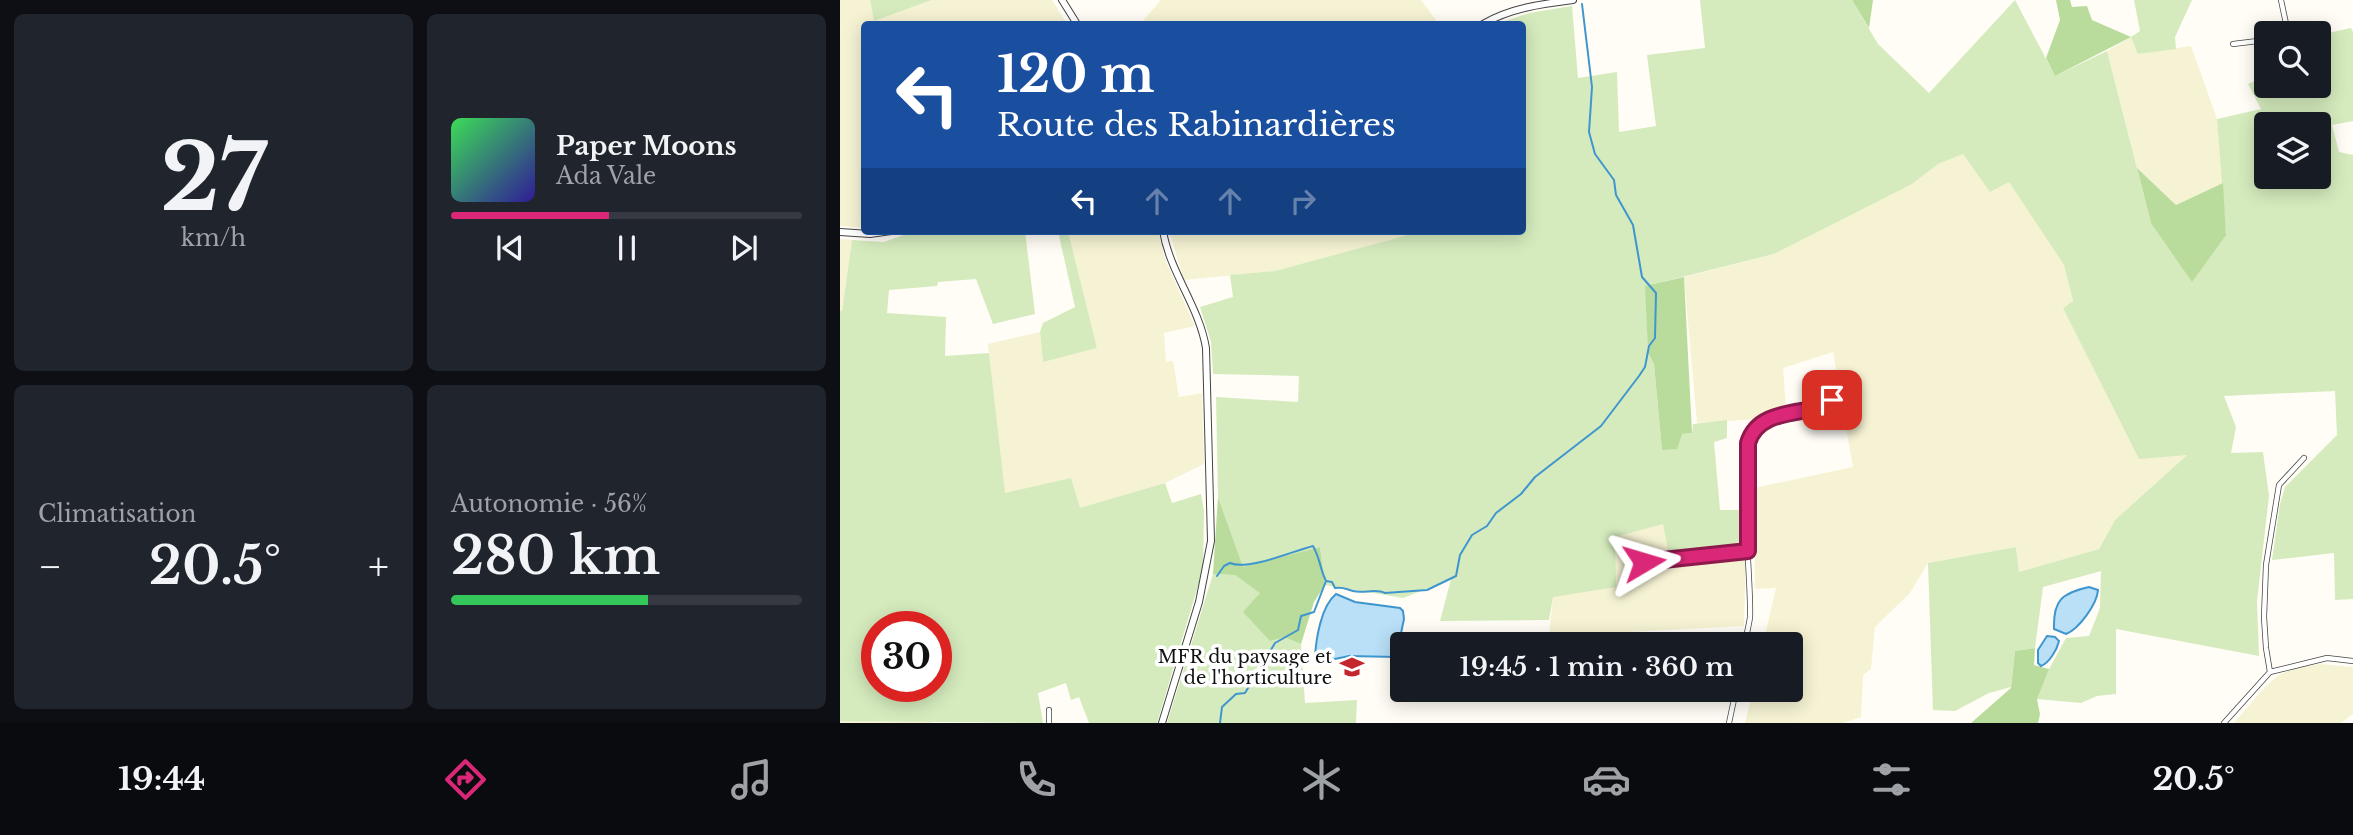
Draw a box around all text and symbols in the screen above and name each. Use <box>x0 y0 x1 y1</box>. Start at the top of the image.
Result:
map controls <box>2254 21 2331 189</box>
button: search <box>2254 21 2331 98</box>
text: 120 m <box>997 44 1155 105</box>
icon: left <box>882 49 973 140</box>
text: Route des Rabinardières <box>997 105 1396 145</box>
button: layers <box>2254 112 2331 189</box>
text: 27 <box>160 122 267 235</box>
text: Paper Moons <box>556 130 737 162</box>
text: Ada Vale <box>556 162 656 190</box>
icon: left <box>1065 182 1103 220</box>
icon: ahead <box>1138 182 1176 220</box>
icon: ahead <box>1211 182 1249 220</box>
icon: right <box>1284 182 1322 220</box>
text: km/h <box>181 224 246 252</box>
icon: previous <box>491 229 529 267</box>
icon: pause <box>608 229 646 267</box>
icon: next <box>725 229 763 267</box>
pin <box>1802 370 1862 430</box>
icon: arrive <box>1813 381 1851 419</box>
text: Autonomie · 56% <box>451 490 647 518</box>
text: Climatisation <box>38 500 196 528</box>
text: 280 km <box>451 524 660 588</box>
position arrow <box>1607 525 1681 599</box>
text: 20.5° <box>149 534 281 598</box>
text: − <box>38 543 62 590</box>
text: + <box>368 543 389 590</box>
speed limit sign: 30 <box>861 611 952 702</box>
place label: MFR du paysage et de l'horticulture <box>1158 646 1332 689</box>
text: 19:45 · 1 min · 360 m <box>1459 651 1734 683</box>
school or university icon: MFR du paysage et de l'horticulture <box>1338 653 1366 681</box>
icon: directions <box>441 755 490 804</box>
icon: music <box>727 755 776 804</box>
icon: phone <box>1012 755 1061 804</box>
icon: climate <box>1297 755 1346 804</box>
icon: car <box>1582 755 1631 804</box>
icon: filters <box>1867 755 1916 804</box>
text: 19:44 <box>118 759 205 799</box>
text: 20.5° <box>2152 759 2235 799</box>

